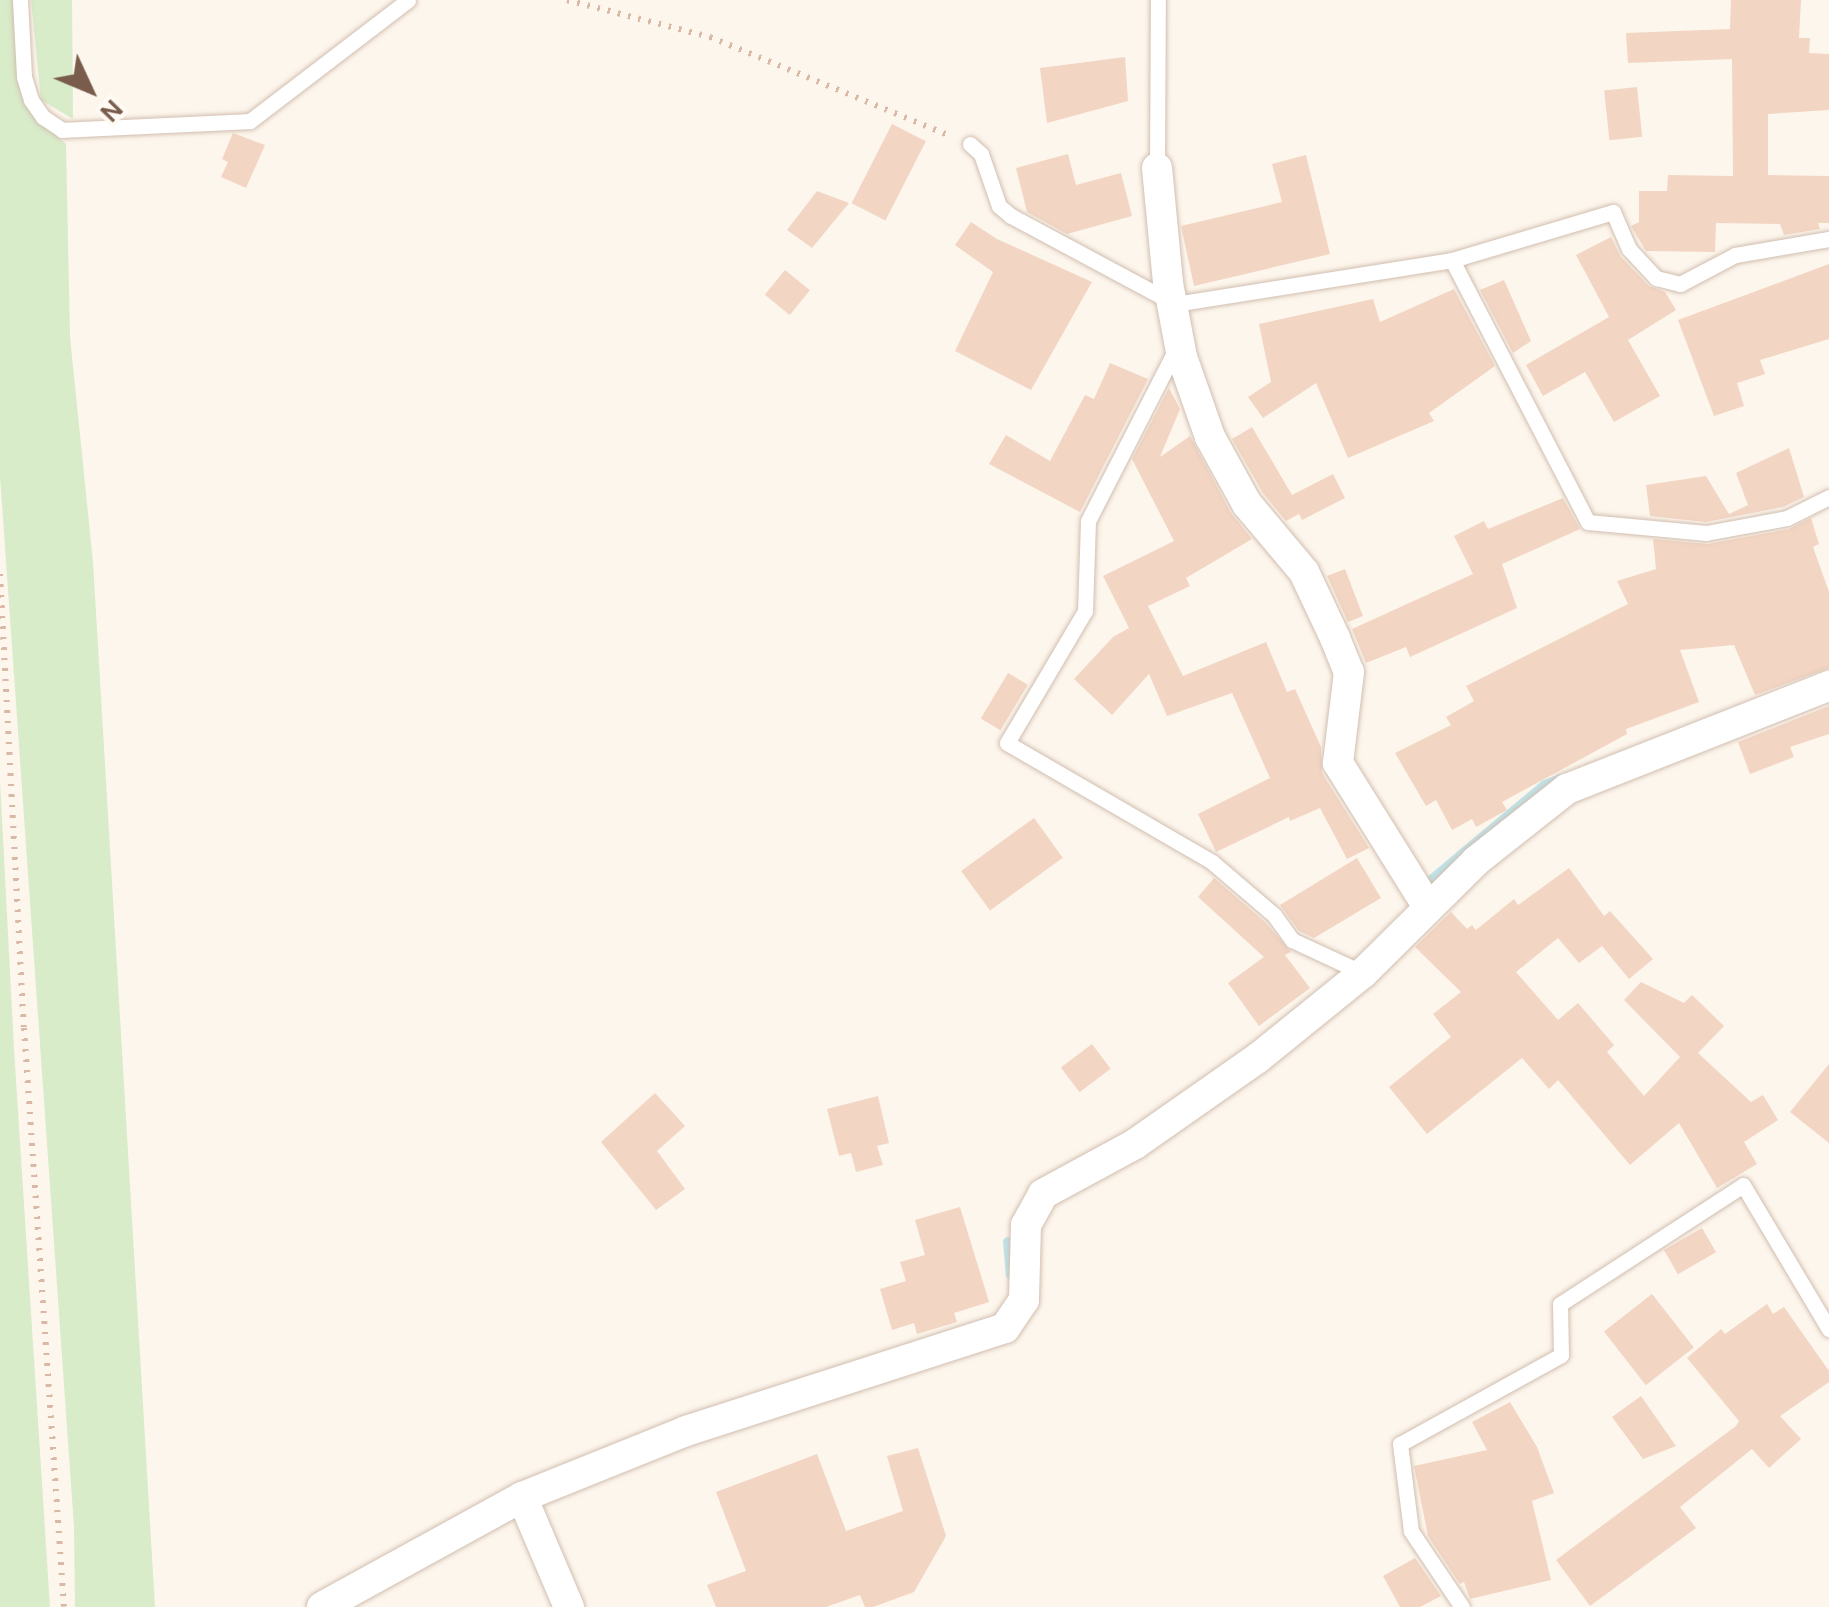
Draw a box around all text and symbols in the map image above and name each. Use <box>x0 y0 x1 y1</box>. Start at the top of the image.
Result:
north arrow <box>40 40 140 140</box>
text: N <box>93 92 131 130</box>

